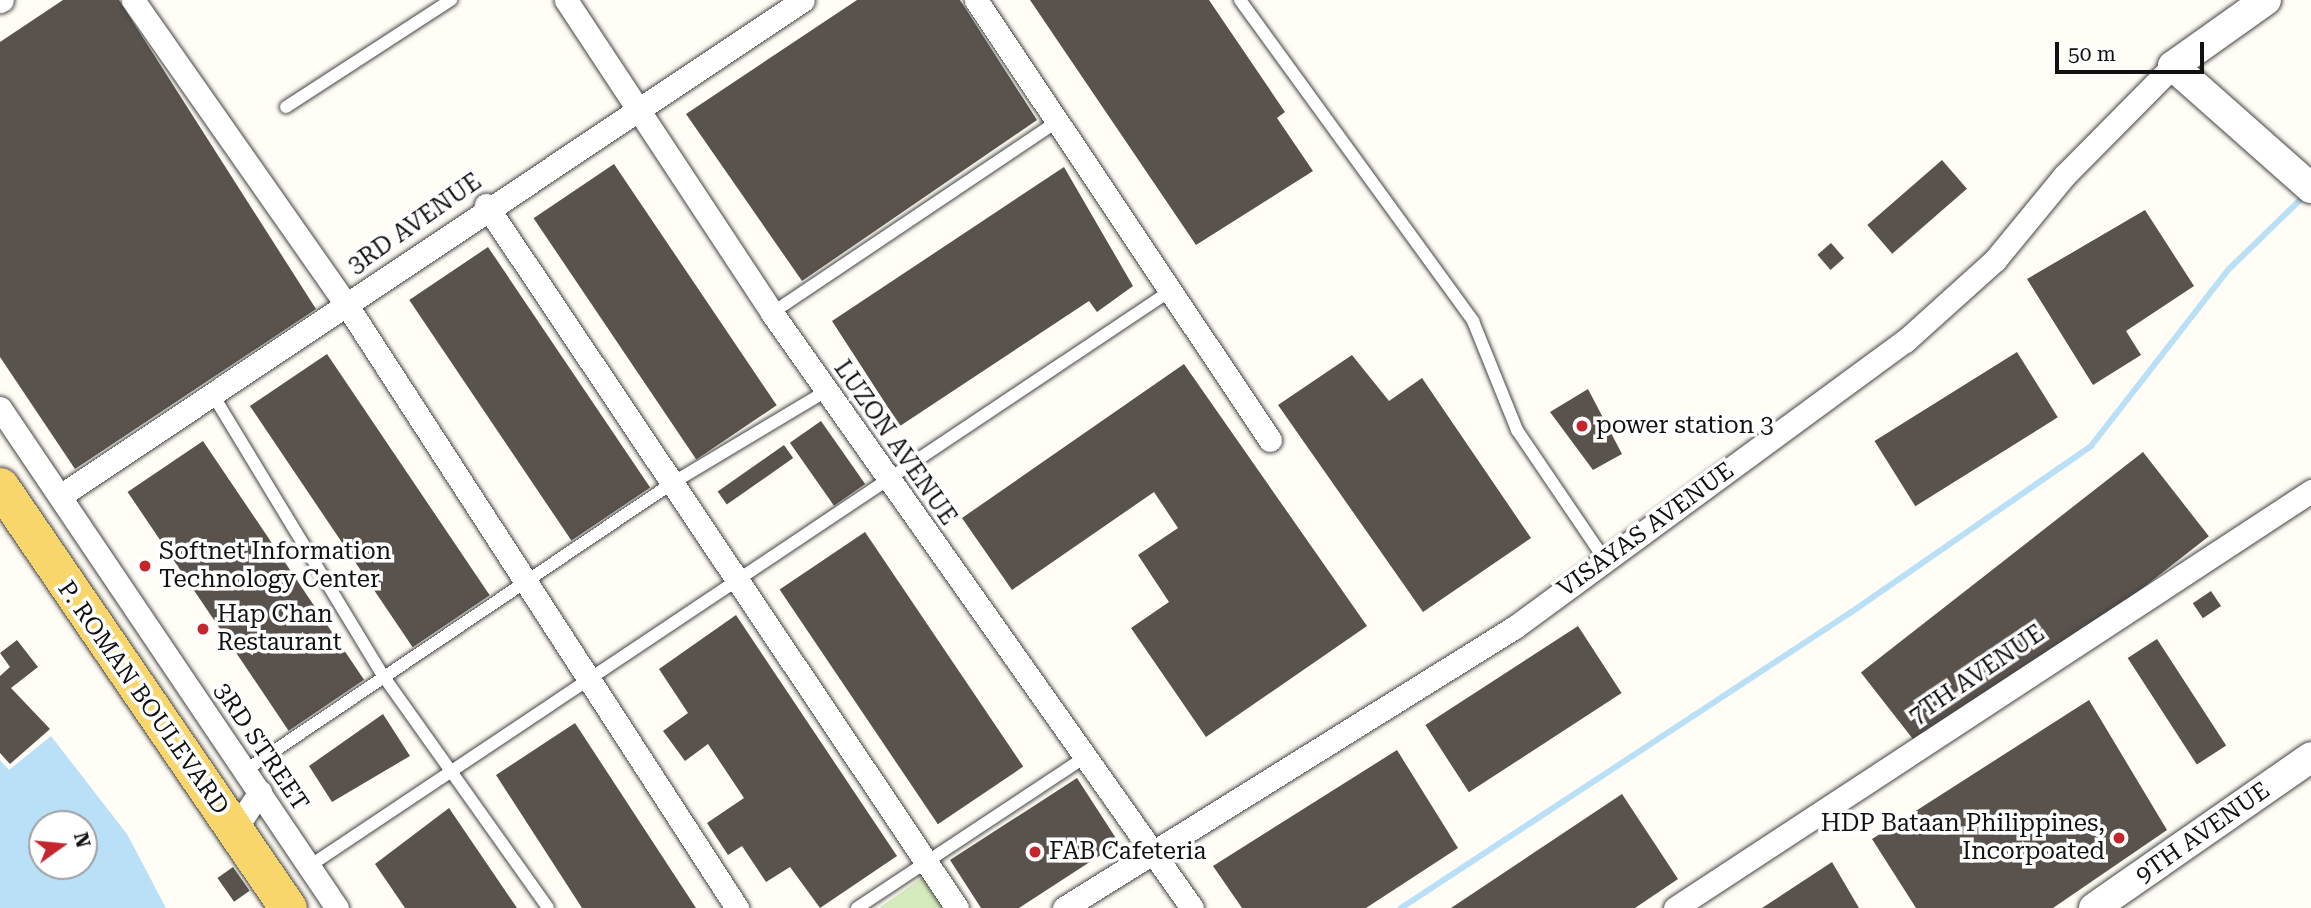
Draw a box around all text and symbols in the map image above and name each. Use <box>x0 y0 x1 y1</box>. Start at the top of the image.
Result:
scale bar <box>2059 28 2208 72</box>
text: 50 m <box>2068 42 2116 66</box>
street label: 3RD AVENUE <box>343 167 487 281</box>
street label: LUZON AVENUE <box>827 355 963 531</box>
place label: power station 3 <box>1596 412 1774 440</box>
marker: power station 3 <box>1574 418 1590 434</box>
street label: VISAYAS AVENUE <box>1552 456 1740 604</box>
place label: Softnet Information Technology Center <box>159 538 391 594</box>
marker: Softnet Information Technology Center <box>137 558 153 574</box>
street label: P. ROMAN BOULEVARD <box>51 576 235 820</box>
place label: Hap Chan Restaurant <box>217 601 342 657</box>
street label: 7TH AVENUE <box>1904 619 2050 731</box>
marker: Hap Chan Restaurant <box>195 621 211 637</box>
street label: 3RD STREET <box>207 677 315 817</box>
street label: 9TH AVENUE <box>2130 776 2276 890</box>
north arrow <box>28 810 98 880</box>
place label: HDP Bataan Philippines, Incorpoated <box>1821 810 2105 866</box>
text: N <box>69 830 95 850</box>
marker: HDP Bataan Philippines, Incorpoated <box>2111 830 2127 846</box>
place label: FAB Cafeteria <box>1049 838 1207 866</box>
marker: FAB Cafeteria <box>1027 844 1043 860</box>

